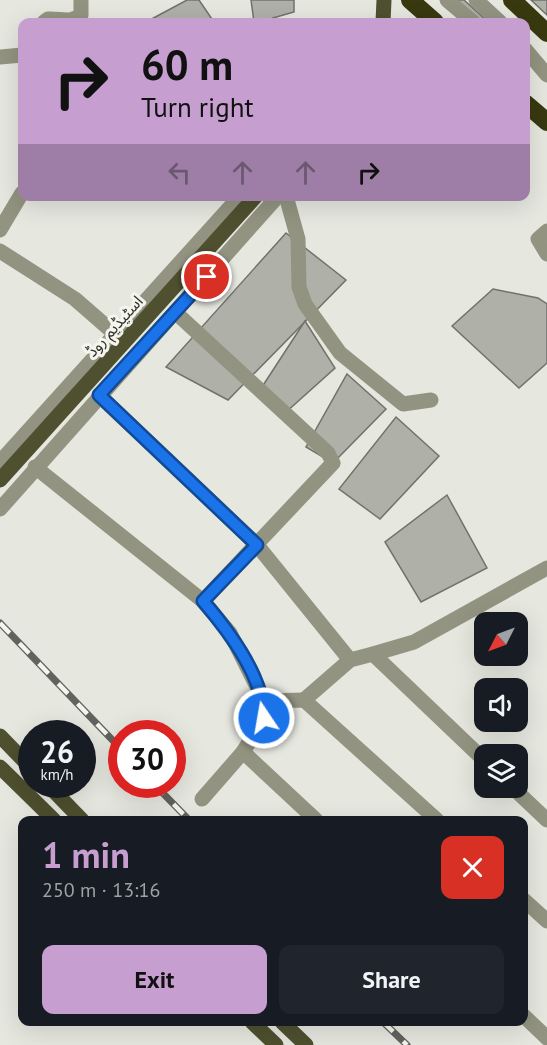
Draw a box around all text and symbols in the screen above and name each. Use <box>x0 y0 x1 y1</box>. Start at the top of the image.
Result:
text: 60 m <box>141 37 233 92</box>
icon: right <box>42 42 120 120</box>
text: Turn right <box>141 90 254 124</box>
icon: left <box>163 156 196 189</box>
icon: ahead <box>226 156 259 189</box>
icon: ahead <box>289 156 322 189</box>
icon: right <box>352 156 385 189</box>
pin <box>181 251 232 302</box>
icon: arrive <box>190 260 223 293</box>
street label: اسٹیڈیم روڈ <box>81 291 149 363</box>
north arrow <box>474 612 528 666</box>
map controls <box>474 612 528 798</box>
button: sound <box>474 678 528 732</box>
position arrow <box>232 686 296 750</box>
speed limit sign: 30 <box>108 720 186 798</box>
text: 26 <box>40 732 74 771</box>
button: layers <box>474 744 528 798</box>
text: km/h <box>41 765 73 784</box>
text: 1 min <box>42 831 130 878</box>
button: close <box>441 836 504 899</box>
text: 250 m · 13:16 <box>42 877 160 903</box>
button: Exit <box>42 945 267 1014</box>
button: Share <box>279 945 504 1014</box>

